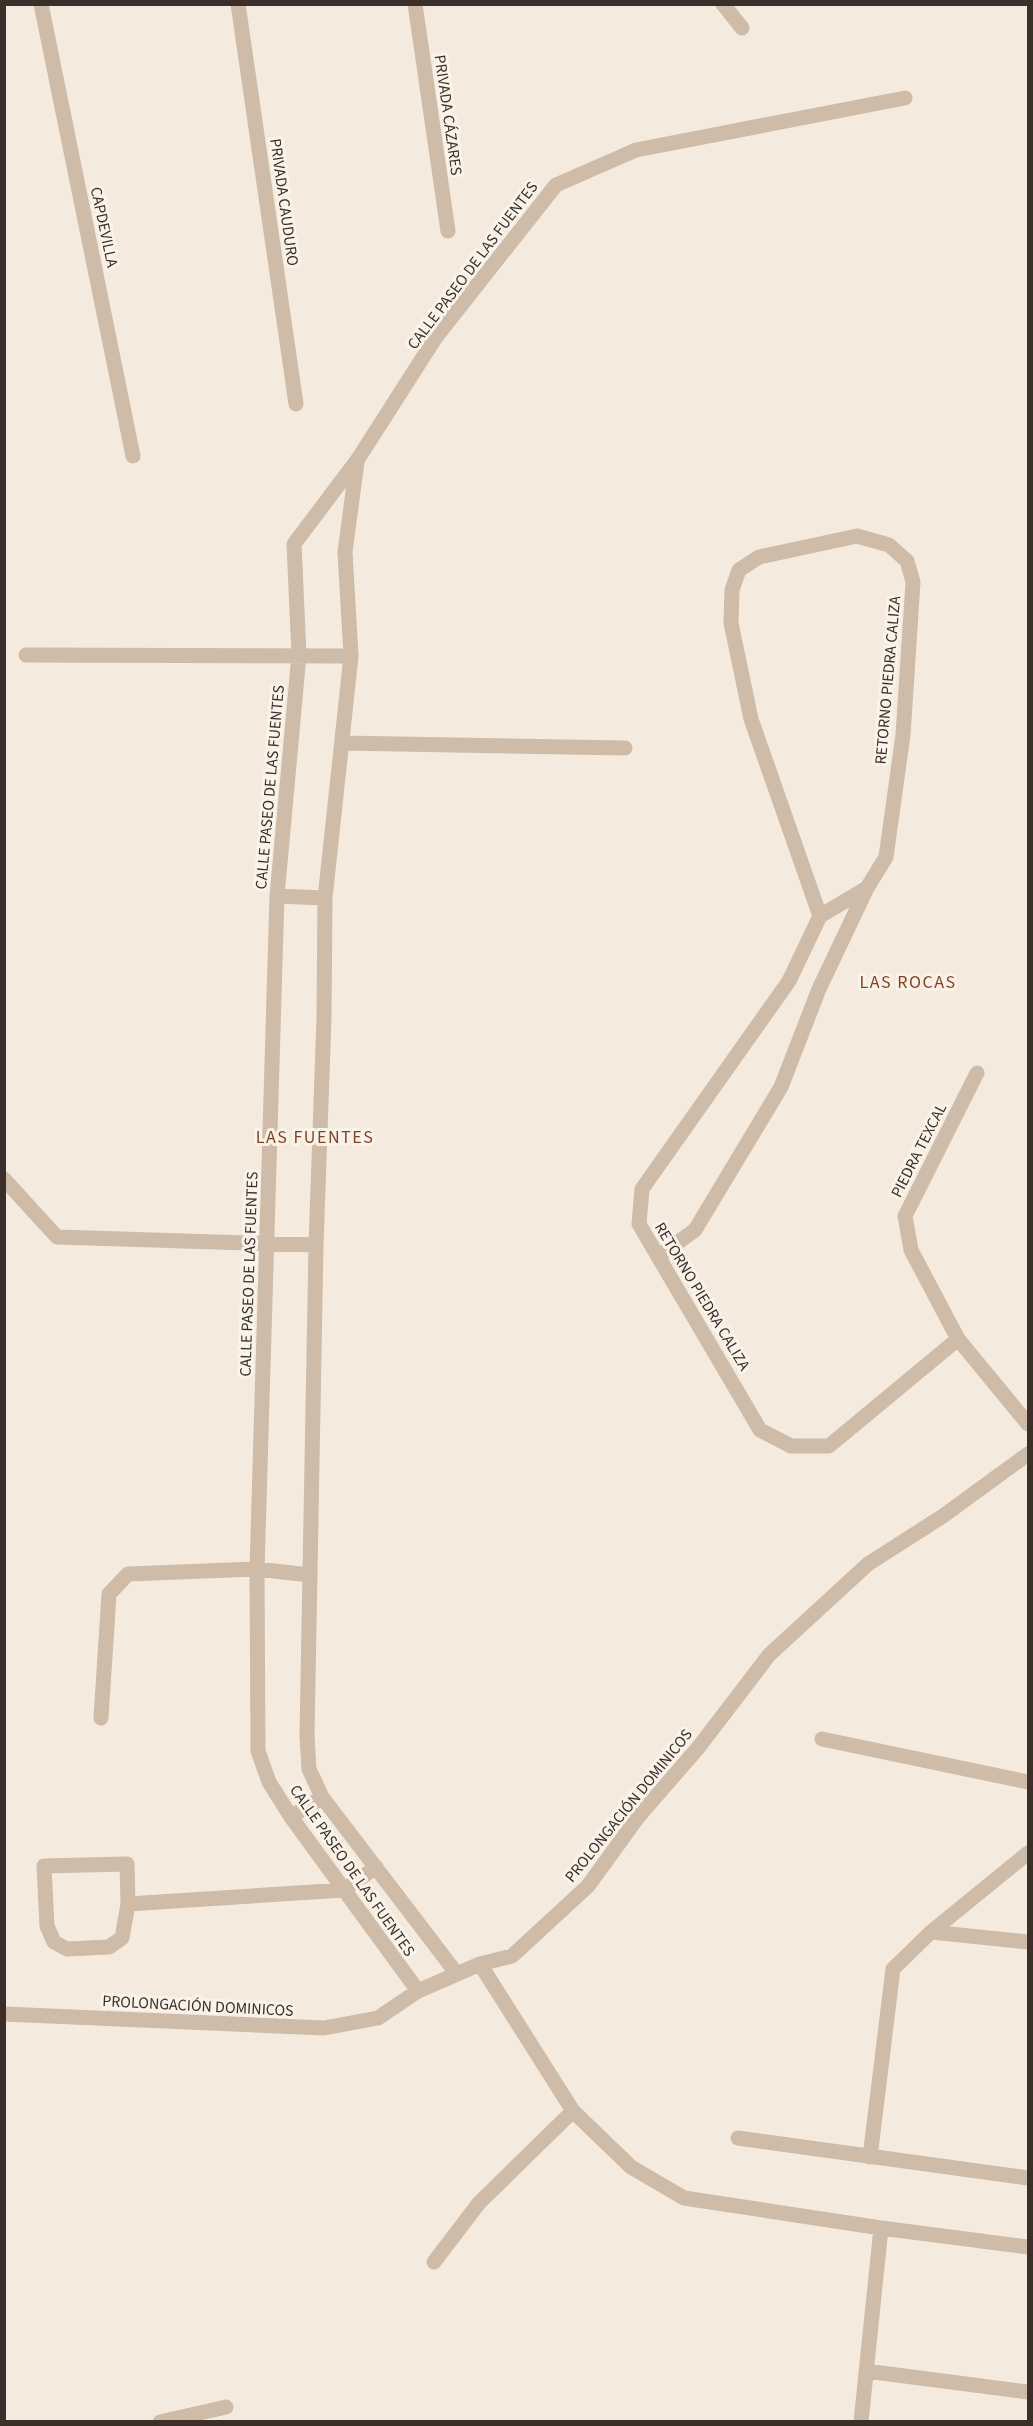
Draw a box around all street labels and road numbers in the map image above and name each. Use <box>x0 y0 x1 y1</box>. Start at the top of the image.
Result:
street label: PRIVADA CÁZARES <box>429 53 467 177</box>
street label: PRIVADA CAUDURO <box>264 137 304 267</box>
street label: CALLE PASEO DE LAS FUENTES <box>402 177 543 354</box>
street label: CAPDEVILLA <box>85 185 123 270</box>
street label: RETORNO PIEDRA CALIZA <box>870 595 906 765</box>
street label: CALLE PASEO DE LAS FUENTES <box>250 684 290 890</box>
street label: PIEDRA TEXCAL <box>886 1099 952 1201</box>
street label: CALLE PASEO DE LAS FUENTES <box>234 1171 264 1377</box>
street label: RETORNO PIEDRA CALIZA <box>649 1218 755 1375</box>
street label: PROLONGACIÓN DOMINICOS <box>560 1724 698 1887</box>
street label: CALLE PASEO DE LAS FUENTES <box>284 1780 420 1961</box>
street label: PROLONGACIÓN DOMINICOS <box>102 1990 294 2022</box>

